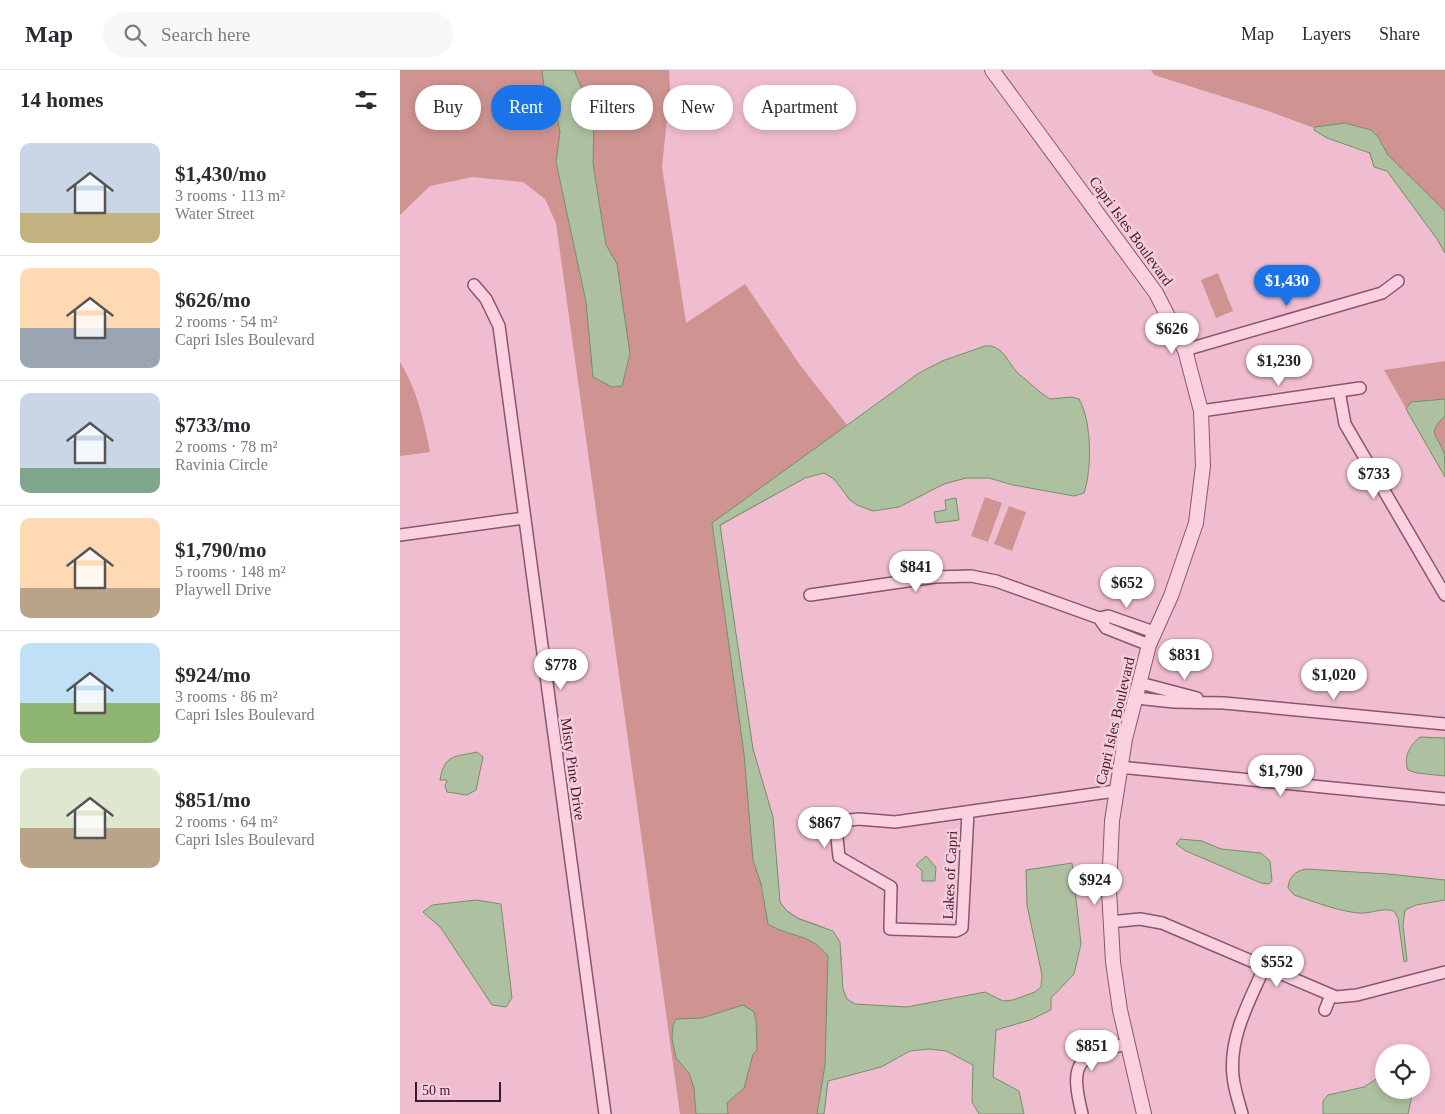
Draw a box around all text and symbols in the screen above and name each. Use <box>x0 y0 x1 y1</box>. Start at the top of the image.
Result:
search box <box>103 12 453 57</box>
text: Map <box>25 21 73 47</box>
icon: search <box>121 21 149 49</box>
text: Search here <box>161 24 250 45</box>
text: Map <box>1241 24 1274 44</box>
text: Layers <box>1302 24 1351 44</box>
text: Share <box>1379 24 1420 44</box>
chip: Buy <box>415 85 481 130</box>
chip: Rent <box>491 85 561 130</box>
chip: Filters <box>571 85 653 130</box>
chip: New <box>663 85 733 130</box>
chip: Apartment <box>743 85 856 130</box>
icon: filters <box>352 86 380 114</box>
text: 14 homes <box>20 88 103 112</box>
text: $1,430/mo <box>175 162 267 186</box>
icon: home <box>60 163 120 223</box>
street label: Capri Isles Boulevard <box>1086 173 1176 289</box>
text: 3 rooms · 113 m² <box>175 187 285 204</box>
text: Water Street <box>175 205 254 222</box>
pin: $1,430 <box>1246 264 1328 307</box>
text: $1,430 <box>1265 272 1309 289</box>
icon: home <box>60 288 120 348</box>
text: $626/mo <box>175 288 251 312</box>
pin: $626 <box>1142 312 1202 355</box>
text: 2 rooms · 54 m² <box>175 313 278 330</box>
text: $626 <box>1156 320 1188 337</box>
text: Capri Isles Boulevard <box>175 331 315 348</box>
pin: $1,230 <box>1238 344 1320 387</box>
text: $1,230 <box>1257 352 1301 369</box>
icon: home <box>60 413 120 473</box>
text: $733/mo <box>175 413 251 437</box>
text: 2 rooms · 78 m² <box>175 438 278 455</box>
text: Ravinia Circle <box>175 456 268 473</box>
pin: $733 <box>1344 458 1404 500</box>
text: $733 <box>1358 465 1390 482</box>
icon: home <box>60 538 120 598</box>
text: $1,790/mo <box>175 538 267 562</box>
pin: $841 <box>886 550 946 593</box>
text: $841 <box>900 558 932 575</box>
text: 5 rooms · 148 m² <box>175 563 286 580</box>
pin: $652 <box>1097 566 1157 609</box>
text: $652 <box>1111 574 1143 591</box>
text: Playwell Drive <box>175 581 271 598</box>
pin: $831 <box>1155 638 1215 681</box>
text: $831 <box>1169 646 1201 663</box>
pin: $778 <box>531 648 591 691</box>
street label: Capri Isles Boulevard <box>1092 655 1138 787</box>
text: $778 <box>545 656 577 673</box>
pin: $1,020 <box>1293 658 1375 701</box>
icon: home <box>60 663 120 723</box>
text: $924/mo <box>175 663 251 687</box>
text: $1,020 <box>1312 666 1356 683</box>
text: 3 rooms · 86 m² <box>175 688 278 705</box>
text: Capri Isles Boulevard <box>175 706 315 723</box>
street label: Misty Pine Drive <box>558 717 588 822</box>
pin: $1,790 <box>1240 754 1322 797</box>
text: $1,790 <box>1259 762 1303 779</box>
icon: home <box>60 788 120 848</box>
text: $851/mo <box>175 788 251 812</box>
pin: $867 <box>795 806 855 849</box>
text: 2 rooms · 64 m² <box>175 813 278 830</box>
text: $867 <box>809 814 841 831</box>
street label: Lakes of Capri <box>940 830 960 920</box>
text: Capri Isles Boulevard <box>175 831 315 848</box>
pin: $924 <box>1065 864 1125 906</box>
text: $924 <box>1079 871 1111 888</box>
pin: $552 <box>1247 946 1307 988</box>
text: $552 <box>1261 953 1293 970</box>
pin: $851 <box>1062 1030 1122 1072</box>
text: $851 <box>1076 1037 1108 1054</box>
map controls <box>1375 1044 1430 1099</box>
button: locate <box>1375 1044 1430 1099</box>
scale bar <box>415 1079 501 1102</box>
text: 50 m <box>422 1083 450 1098</box>

